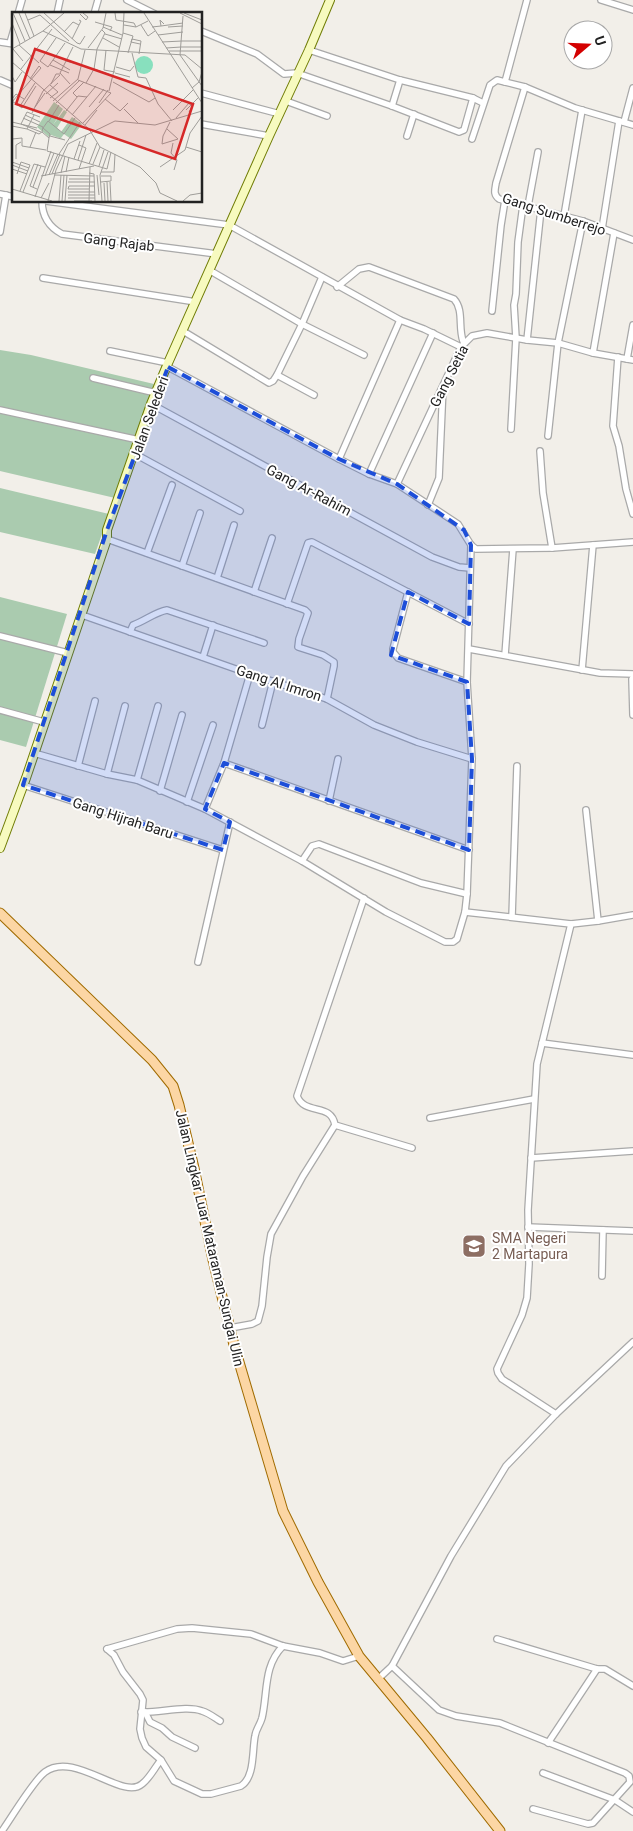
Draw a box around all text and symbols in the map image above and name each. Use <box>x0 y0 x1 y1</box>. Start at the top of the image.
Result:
inset map <box>12 12 202 202</box>
north arrow <box>563 20 613 70</box>
text: U <box>591 34 609 48</box>
street label: Gang Sumberrejo <box>500 190 608 238</box>
street label: Gang Rajab <box>83 230 155 254</box>
street label: Gang Setia <box>427 342 471 410</box>
street label: Jalan Selederi <box>127 374 171 462</box>
street label: Gang Ar-Rahim <box>264 461 354 519</box>
street label: Gang Al Imron <box>234 662 324 704</box>
street label: Gang Hijrah Baru <box>71 794 175 842</box>
street label: Jalan Lingkar Luar Mataraman-Sungai Ulin <box>173 1108 247 1368</box>
place label: SMA Negeri 2 Martapura <box>492 1230 568 1262</box>
school or university icon: SMA Negeri 2 Martapura <box>461 1233 487 1259</box>

